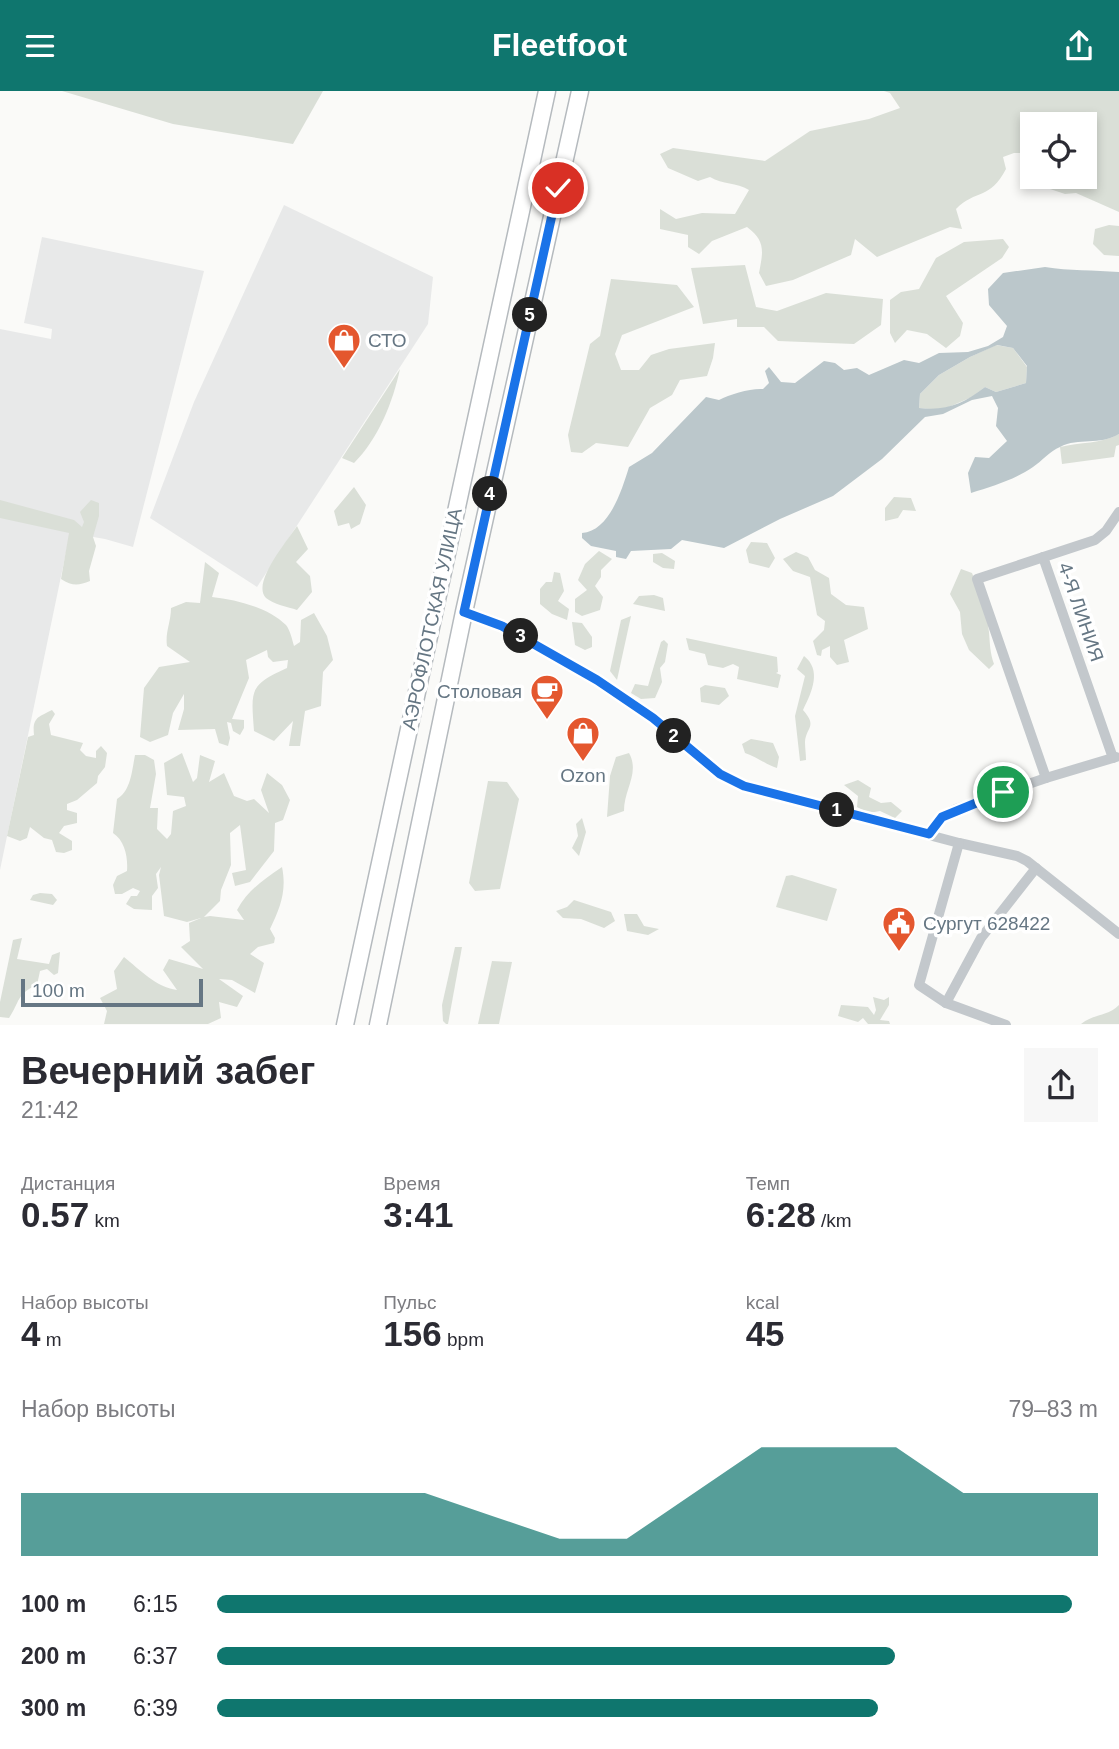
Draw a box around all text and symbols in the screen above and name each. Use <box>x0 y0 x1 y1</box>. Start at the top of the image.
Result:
icon: menu <box>21 27 59 65</box>
text: Fleetfoot <box>492 27 627 63</box>
icon: share <box>1060 27 1098 65</box>
map controls <box>1020 112 1097 189</box>
button: locate <box>1020 112 1097 189</box>
pin <box>528 158 588 218</box>
icon: check <box>539 169 577 207</box>
pin: 5 <box>512 297 548 333</box>
text: 5 <box>524 304 535 325</box>
shop icon: СТО <box>325 321 363 370</box>
place label: СТО <box>368 330 407 351</box>
pin: 4 <box>472 477 508 511</box>
text: 4 <box>484 483 495 504</box>
street label: АЭРОФЛОТСКАЯ УЛИЦА <box>398 506 466 732</box>
street label: 4-Я ЛИНИЯ <box>1054 560 1108 664</box>
pin: 3 <box>504 619 538 653</box>
text: 3 <box>515 625 526 646</box>
cafe icon: Столовая <box>528 672 566 721</box>
place label: Столовая <box>437 681 522 702</box>
shop icon: Ozon <box>564 714 602 763</box>
pin: 2 <box>656 719 692 753</box>
text: 2 <box>668 725 679 746</box>
pin <box>973 762 1033 822</box>
place label: Ozon <box>560 765 606 786</box>
icon: arrive <box>984 773 1022 811</box>
pin: 1 <box>820 793 854 827</box>
text: 1 <box>831 799 842 820</box>
public building icon: Сургут 628422 <box>880 904 918 953</box>
place label: Сургут 628422 <box>923 913 1050 934</box>
scale bar <box>21 975 203 1007</box>
text: 100 m <box>32 980 85 1001</box>
button: share <box>1024 1048 1098 1122</box>
text: Вечерний забег <box>21 1050 315 1092</box>
text: 21:42 <box>21 1097 79 1123</box>
text: Дистанция <box>21 1173 115 1194</box>
text: Время <box>383 1173 441 1194</box>
text: Темп <box>746 1173 790 1194</box>
text: 0.57 <box>21 1195 89 1234</box>
text: 3:41 <box>383 1195 453 1234</box>
text: 6:28 <box>746 1195 816 1234</box>
text: km <box>89 1210 120 1231</box>
text: /km <box>816 1210 852 1231</box>
text: Набор высоты <box>21 1292 149 1313</box>
text: Пульс <box>383 1292 437 1313</box>
text: kcal <box>746 1292 779 1313</box>
text: 4 <box>21 1314 40 1353</box>
text: 156 <box>383 1314 442 1353</box>
text: 45 <box>746 1314 785 1353</box>
text: m <box>40 1329 62 1350</box>
text: bpm <box>442 1329 484 1350</box>
text: Набор высоты <box>21 1396 175 1422</box>
text: 79–83 m <box>1008 1396 1098 1422</box>
text: 100 m <box>21 1591 86 1617</box>
text: 6:15 <box>133 1591 178 1617</box>
text: 200 m <box>21 1643 86 1669</box>
text: 6:37 <box>133 1643 178 1669</box>
text: 300 m <box>21 1695 86 1721</box>
text: 6:39 <box>133 1695 178 1721</box>

